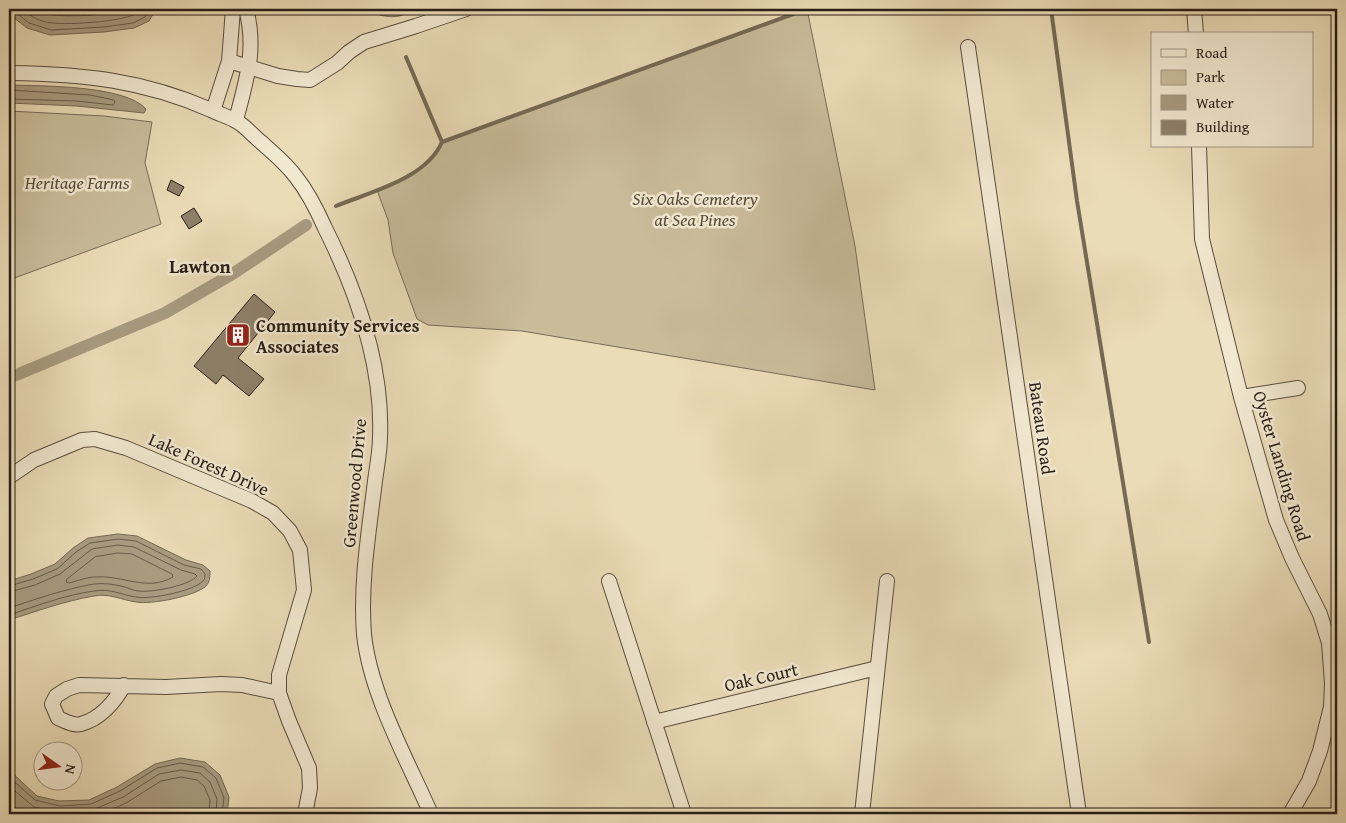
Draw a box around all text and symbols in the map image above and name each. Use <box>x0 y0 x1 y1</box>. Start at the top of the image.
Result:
legend <box>1151 32 1314 148</box>
text: Road <box>1196 42 1227 63</box>
text: Park <box>1196 66 1225 87</box>
text: Water <box>1196 92 1234 113</box>
text: Building <box>1196 116 1250 137</box>
park label: Heritage Farms <box>24 169 130 196</box>
park label: Six Oaks Cemetery at Sea Pines <box>632 185 758 233</box>
district label: Lawton <box>169 252 232 280</box>
place label: Community Services Associates <box>256 312 420 360</box>
building icon: Community Services Associates <box>225 322 251 348</box>
street label: Bateau Road <box>1022 380 1062 477</box>
street label: Oyster Landing Road <box>1246 387 1318 545</box>
street label: Greenwood Drive <box>335 417 373 549</box>
street label: Lake Forest Drive <box>144 425 274 503</box>
street label: Oak Court <box>721 655 801 699</box>
north arrow <box>32 740 82 790</box>
text: N <box>60 762 81 777</box>

